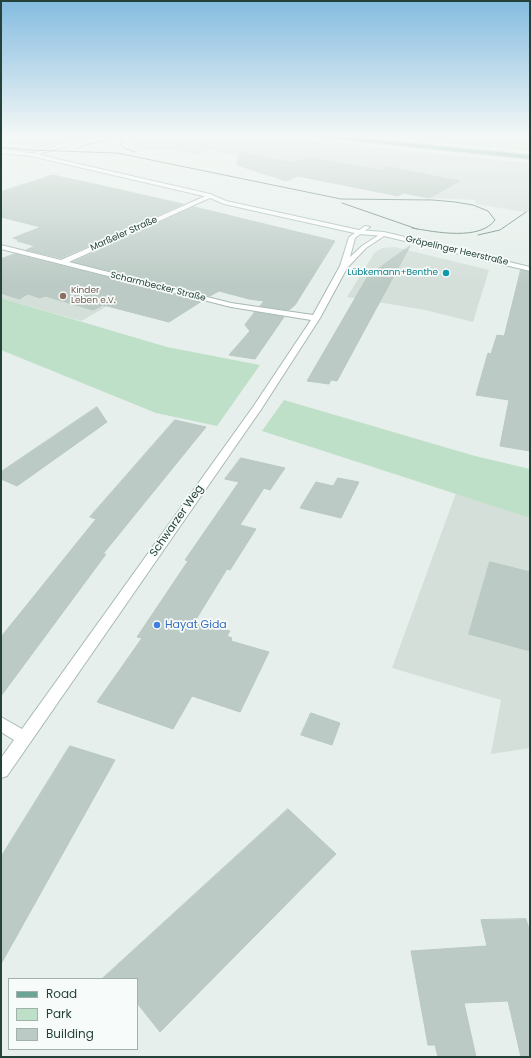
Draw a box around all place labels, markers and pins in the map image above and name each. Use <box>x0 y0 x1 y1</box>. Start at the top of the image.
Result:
place label: Lübkemann+Benthe <box>348 268 438 278</box>
marker: Lübkemann+Benthe <box>441 268 451 278</box>
place label: Kinder Leben e.V. <box>71 286 116 307</box>
marker: Kinder Leben e.V. <box>58 291 68 301</box>
place label: Hayat Gida <box>165 618 227 632</box>
marker: Hayat Gida <box>152 620 162 630</box>

